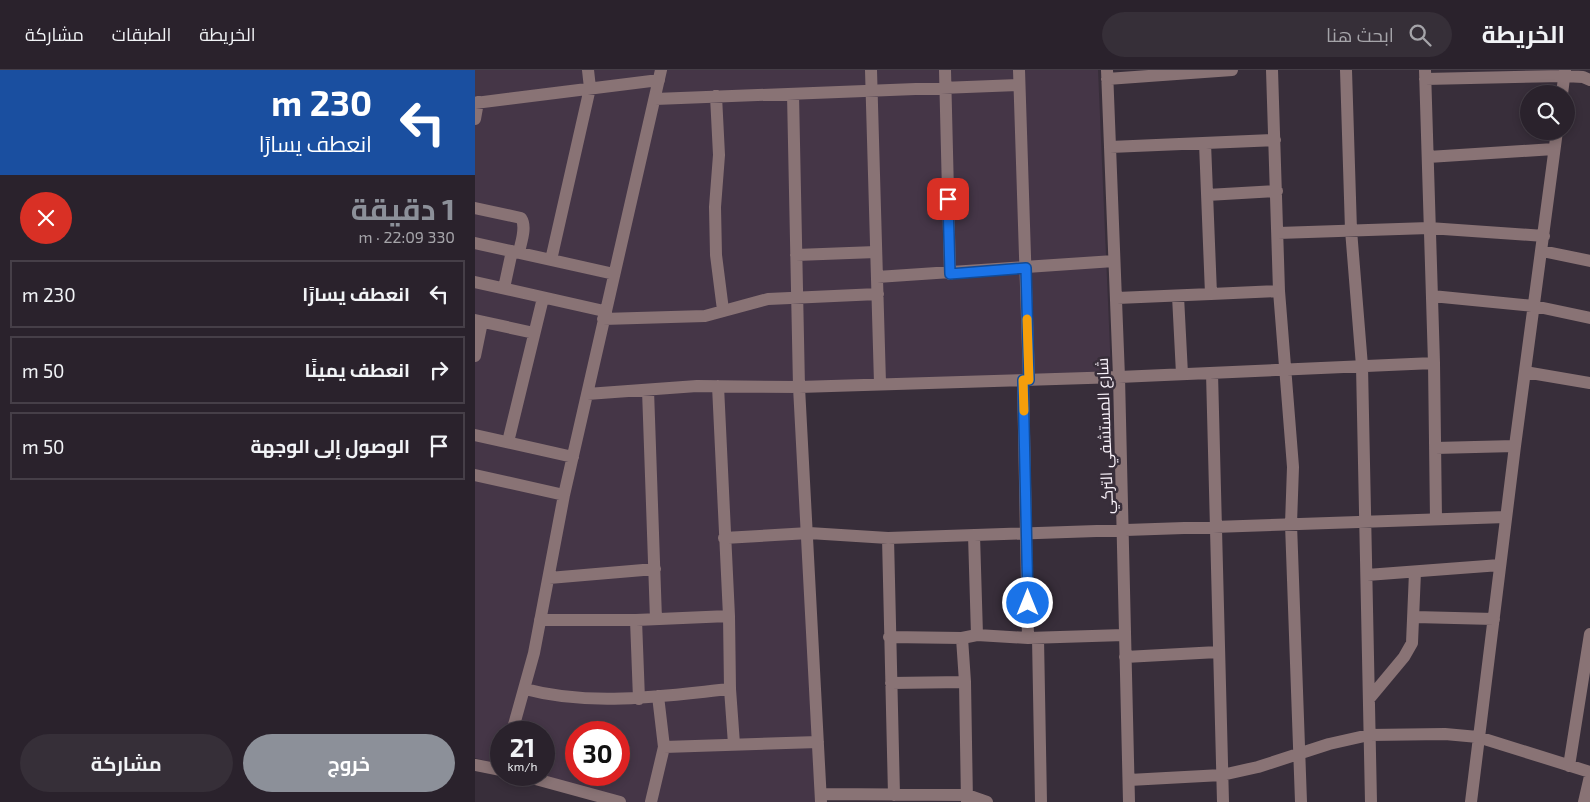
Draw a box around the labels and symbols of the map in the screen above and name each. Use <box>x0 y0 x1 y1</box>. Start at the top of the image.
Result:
pin <box>927 178 969 220</box>
street label: شارع المستشفي التركي <box>1092 357 1121 515</box>
position arrow <box>1001 576 1053 628</box>
speed limit sign: 30 <box>565 721 630 786</box>

